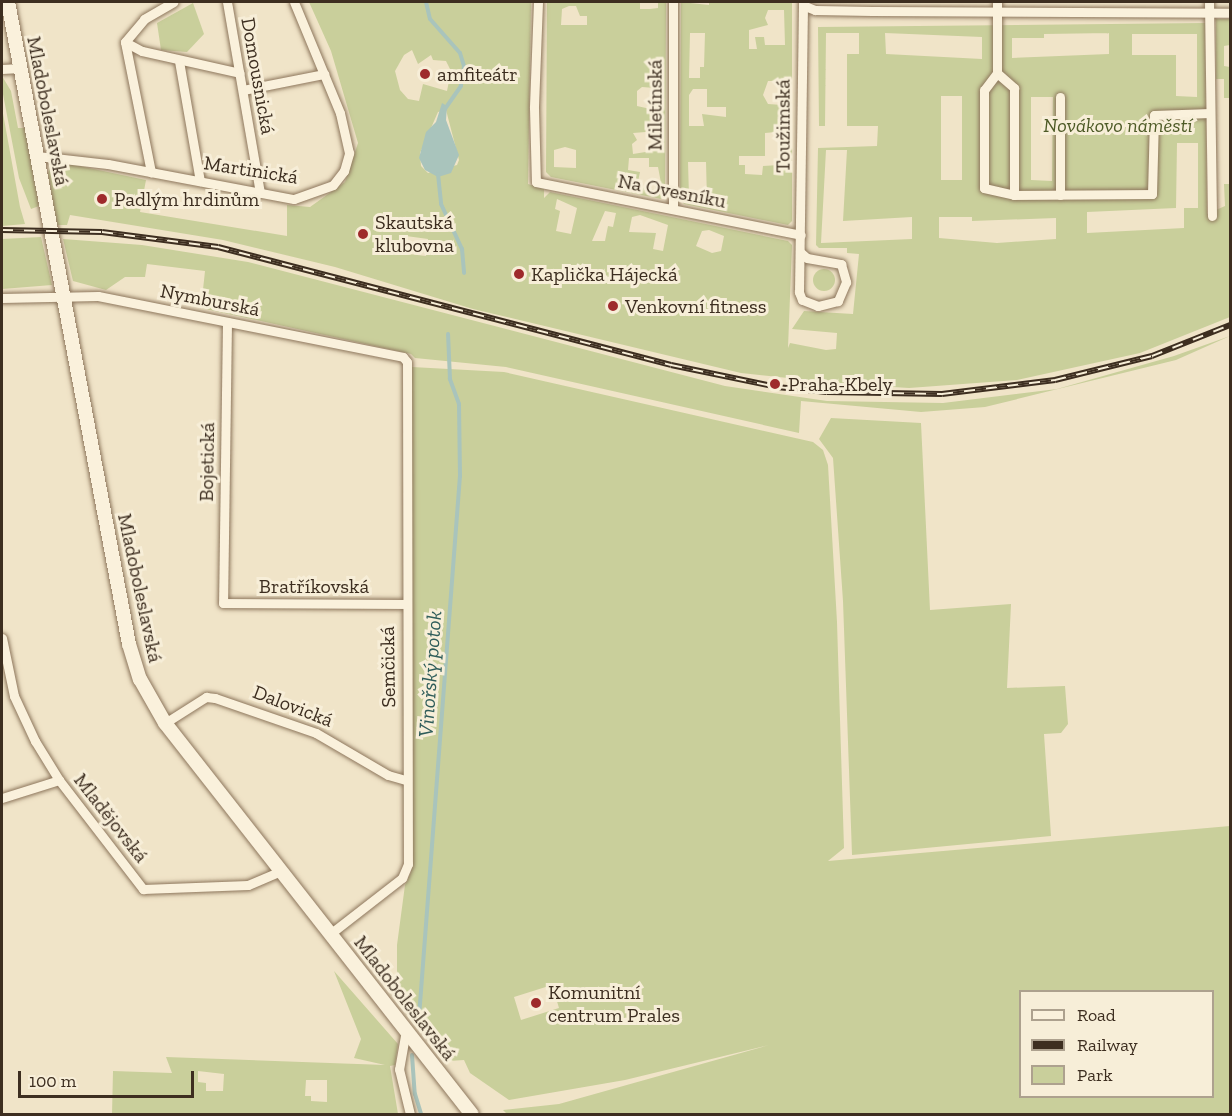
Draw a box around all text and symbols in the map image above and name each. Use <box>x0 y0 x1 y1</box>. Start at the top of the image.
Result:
street label: Domousnická <box>236 16 280 136</box>
street label: Mladoboleslavská <box>22 34 74 188</box>
street label: Miletínská <box>643 59 667 151</box>
place label: amfiteátr <box>437 62 518 86</box>
marker: amfiteátr <box>418 67 432 81</box>
street label: Toužimská <box>771 79 795 173</box>
park label: Novákovo náměstí <box>1043 113 1193 137</box>
street label: Martinická <box>202 151 300 189</box>
street label: Na Ovesníku <box>616 169 728 213</box>
place label: Padlým hrdinům <box>114 187 259 211</box>
marker: Padlým hrdinům <box>95 192 109 206</box>
place label: Skautská klubovna <box>375 210 454 257</box>
marker: Skautská klubovna <box>356 227 370 241</box>
place label: Kaplička Hájecká <box>531 262 678 286</box>
marker: Kaplička Hájecká <box>512 267 526 281</box>
street label: Nymburská <box>158 279 262 321</box>
place label: Venkovní fitness <box>625 294 766 318</box>
marker: Venkovní fitness <box>606 299 620 313</box>
place label: Praha-Kbely <box>788 372 893 396</box>
marker: Praha-Kbely <box>766 375 784 393</box>
street label: Bojetická <box>194 422 220 502</box>
street label: Mladoboleslavská <box>113 511 167 665</box>
street label: Bratříkovská <box>259 574 369 598</box>
water label: Vinořský potok <box>413 610 447 738</box>
street label: Semčická <box>375 626 401 708</box>
street label: Dalovická <box>249 680 337 732</box>
street label: Mladějovská <box>69 769 153 867</box>
street label: Mladoboleslavská <box>349 931 461 1065</box>
place label: Komunitní centrum Prales <box>548 980 680 1027</box>
legend <box>1019 990 1214 1098</box>
marker: Komunitní centrum Prales <box>529 996 543 1010</box>
text: Road <box>1077 1004 1116 1026</box>
text: Railway <box>1077 1034 1138 1056</box>
scale bar <box>21 1059 196 1097</box>
text: Park <box>1077 1064 1113 1086</box>
text: 100 m <box>29 1070 76 1092</box>

